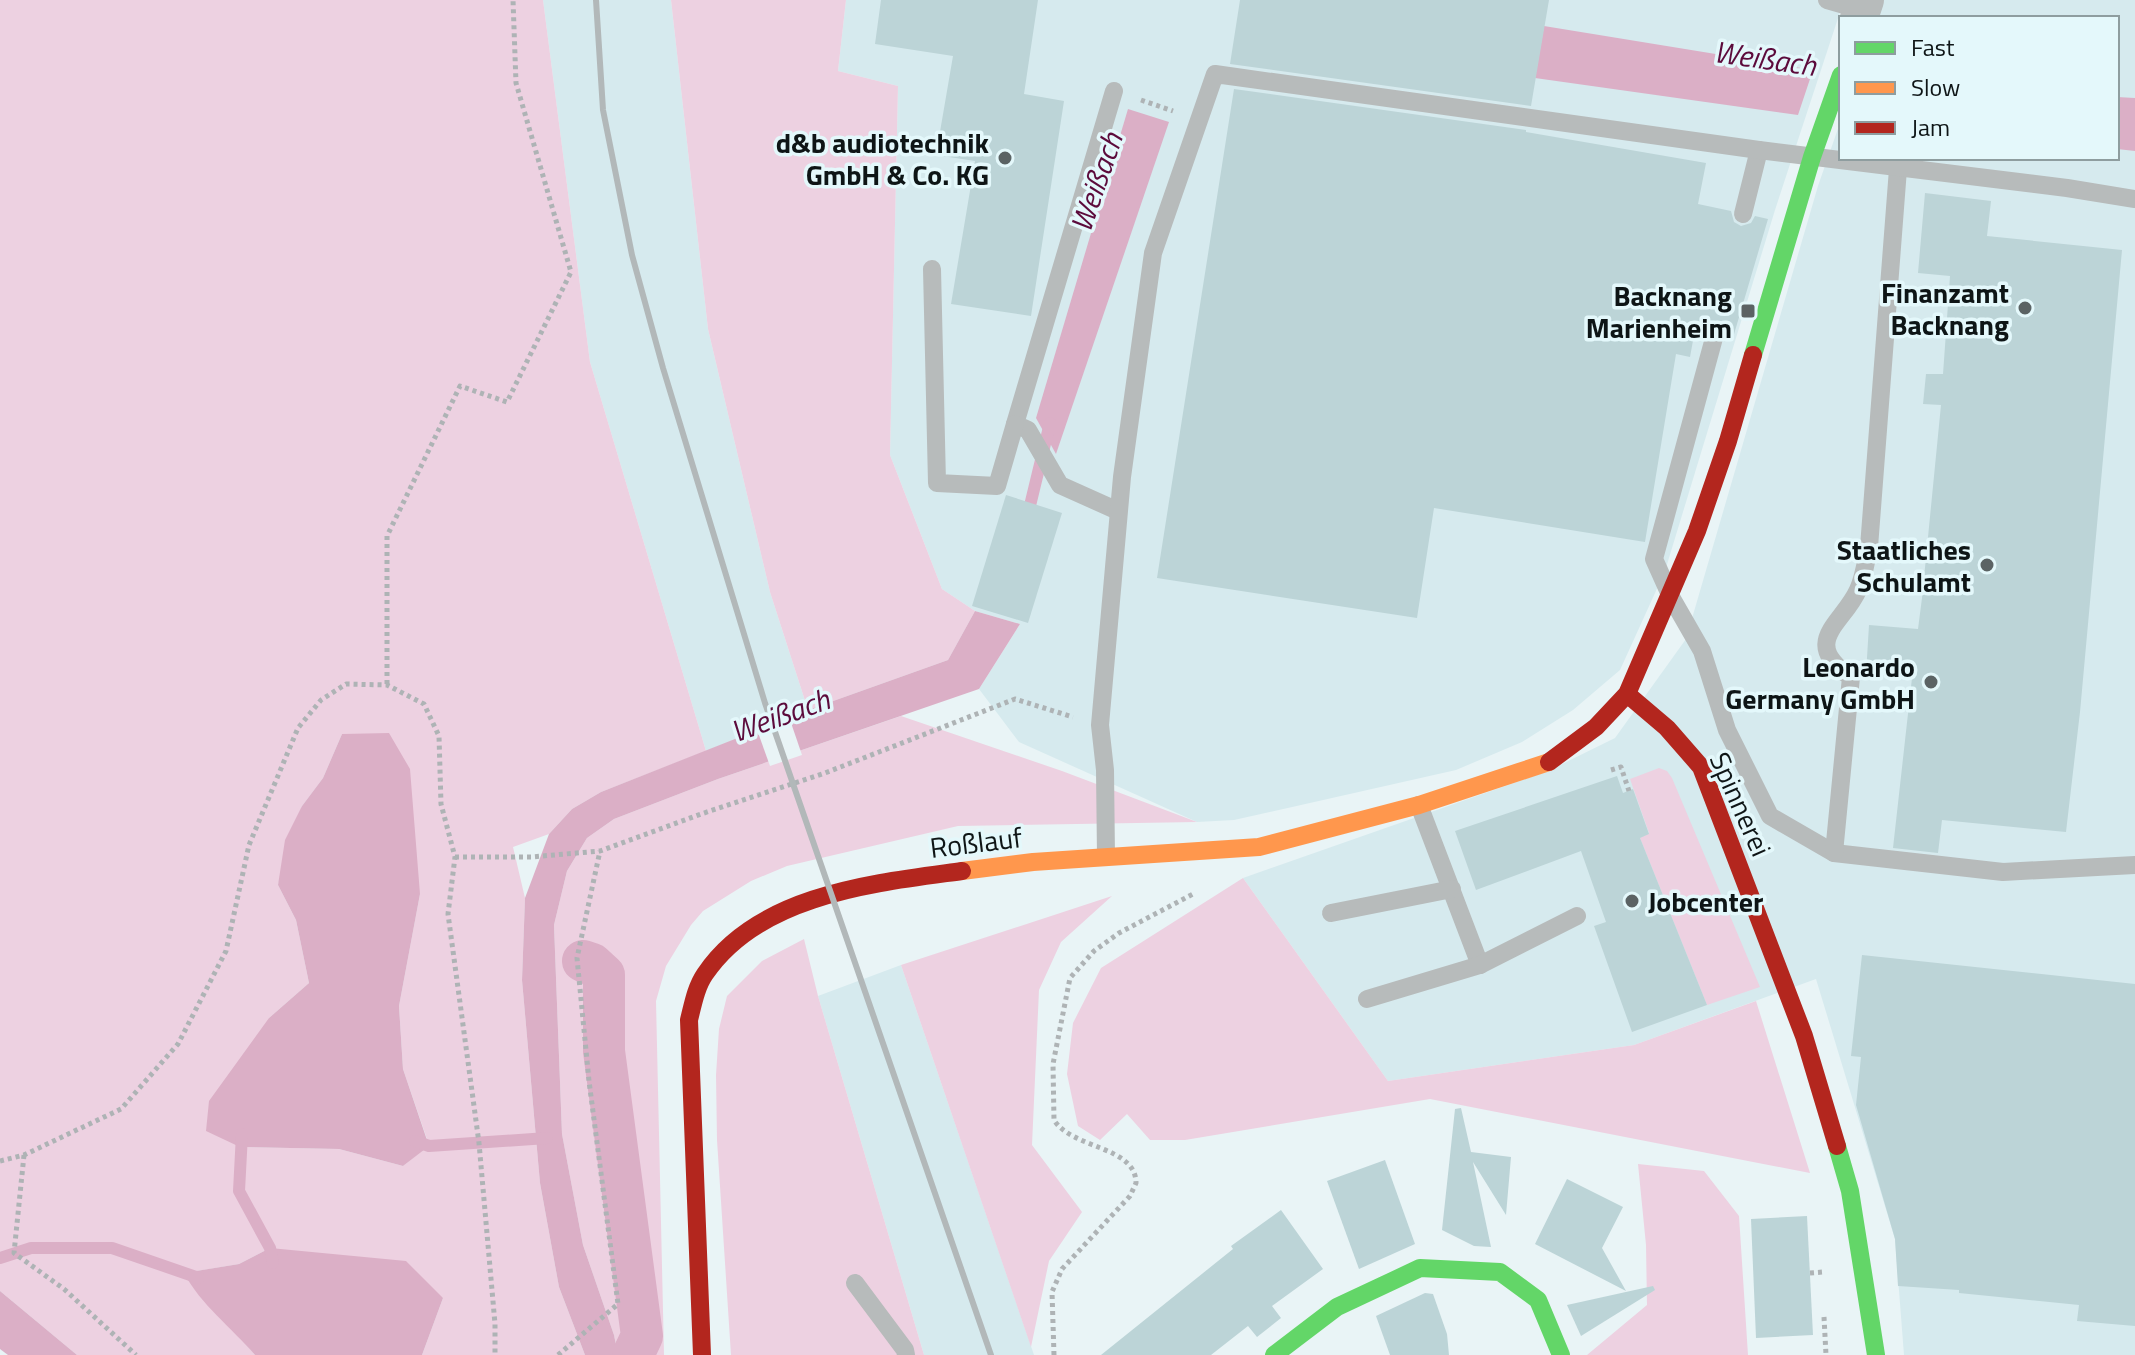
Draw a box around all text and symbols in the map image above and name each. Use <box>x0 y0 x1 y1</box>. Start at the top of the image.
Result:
legend <box>1839 16 2119 160</box>
water label: Weißach <box>1711 28 1820 88</box>
text: Fast <box>1911 29 1955 65</box>
text: Slow <box>1911 69 1960 105</box>
text: Jam <box>1911 109 1950 145</box>
place label: d&b audiotechnik GmbH & Co. KG <box>776 121 990 196</box>
water label: Weißach <box>1058 125 1135 238</box>
marker: d&b audiotechnik GmbH & Co. KG <box>996 149 1014 167</box>
place label: Finanzamt Backnang <box>1881 271 2009 346</box>
place label: Backnang Marienheim <box>1586 274 1732 349</box>
marker: Finanzamt Backnang <box>2016 299 2034 317</box>
marker: Backnang Marienheim <box>1739 302 1757 320</box>
place label: Staatliches Schulamt <box>1837 528 1971 603</box>
marker: Staatliches Schulamt <box>1978 556 1996 574</box>
place label: Leonardo Germany GmbH <box>1725 645 1915 720</box>
marker: Leonardo Germany GmbH <box>1922 673 1940 691</box>
water label: Weißach <box>724 676 837 754</box>
street label: Spinnerei <box>1699 745 1783 863</box>
street label: Roßlauf <box>927 815 1025 869</box>
place label: Jobcenter <box>1648 880 1763 923</box>
marker: Jobcenter <box>1623 892 1641 910</box>

